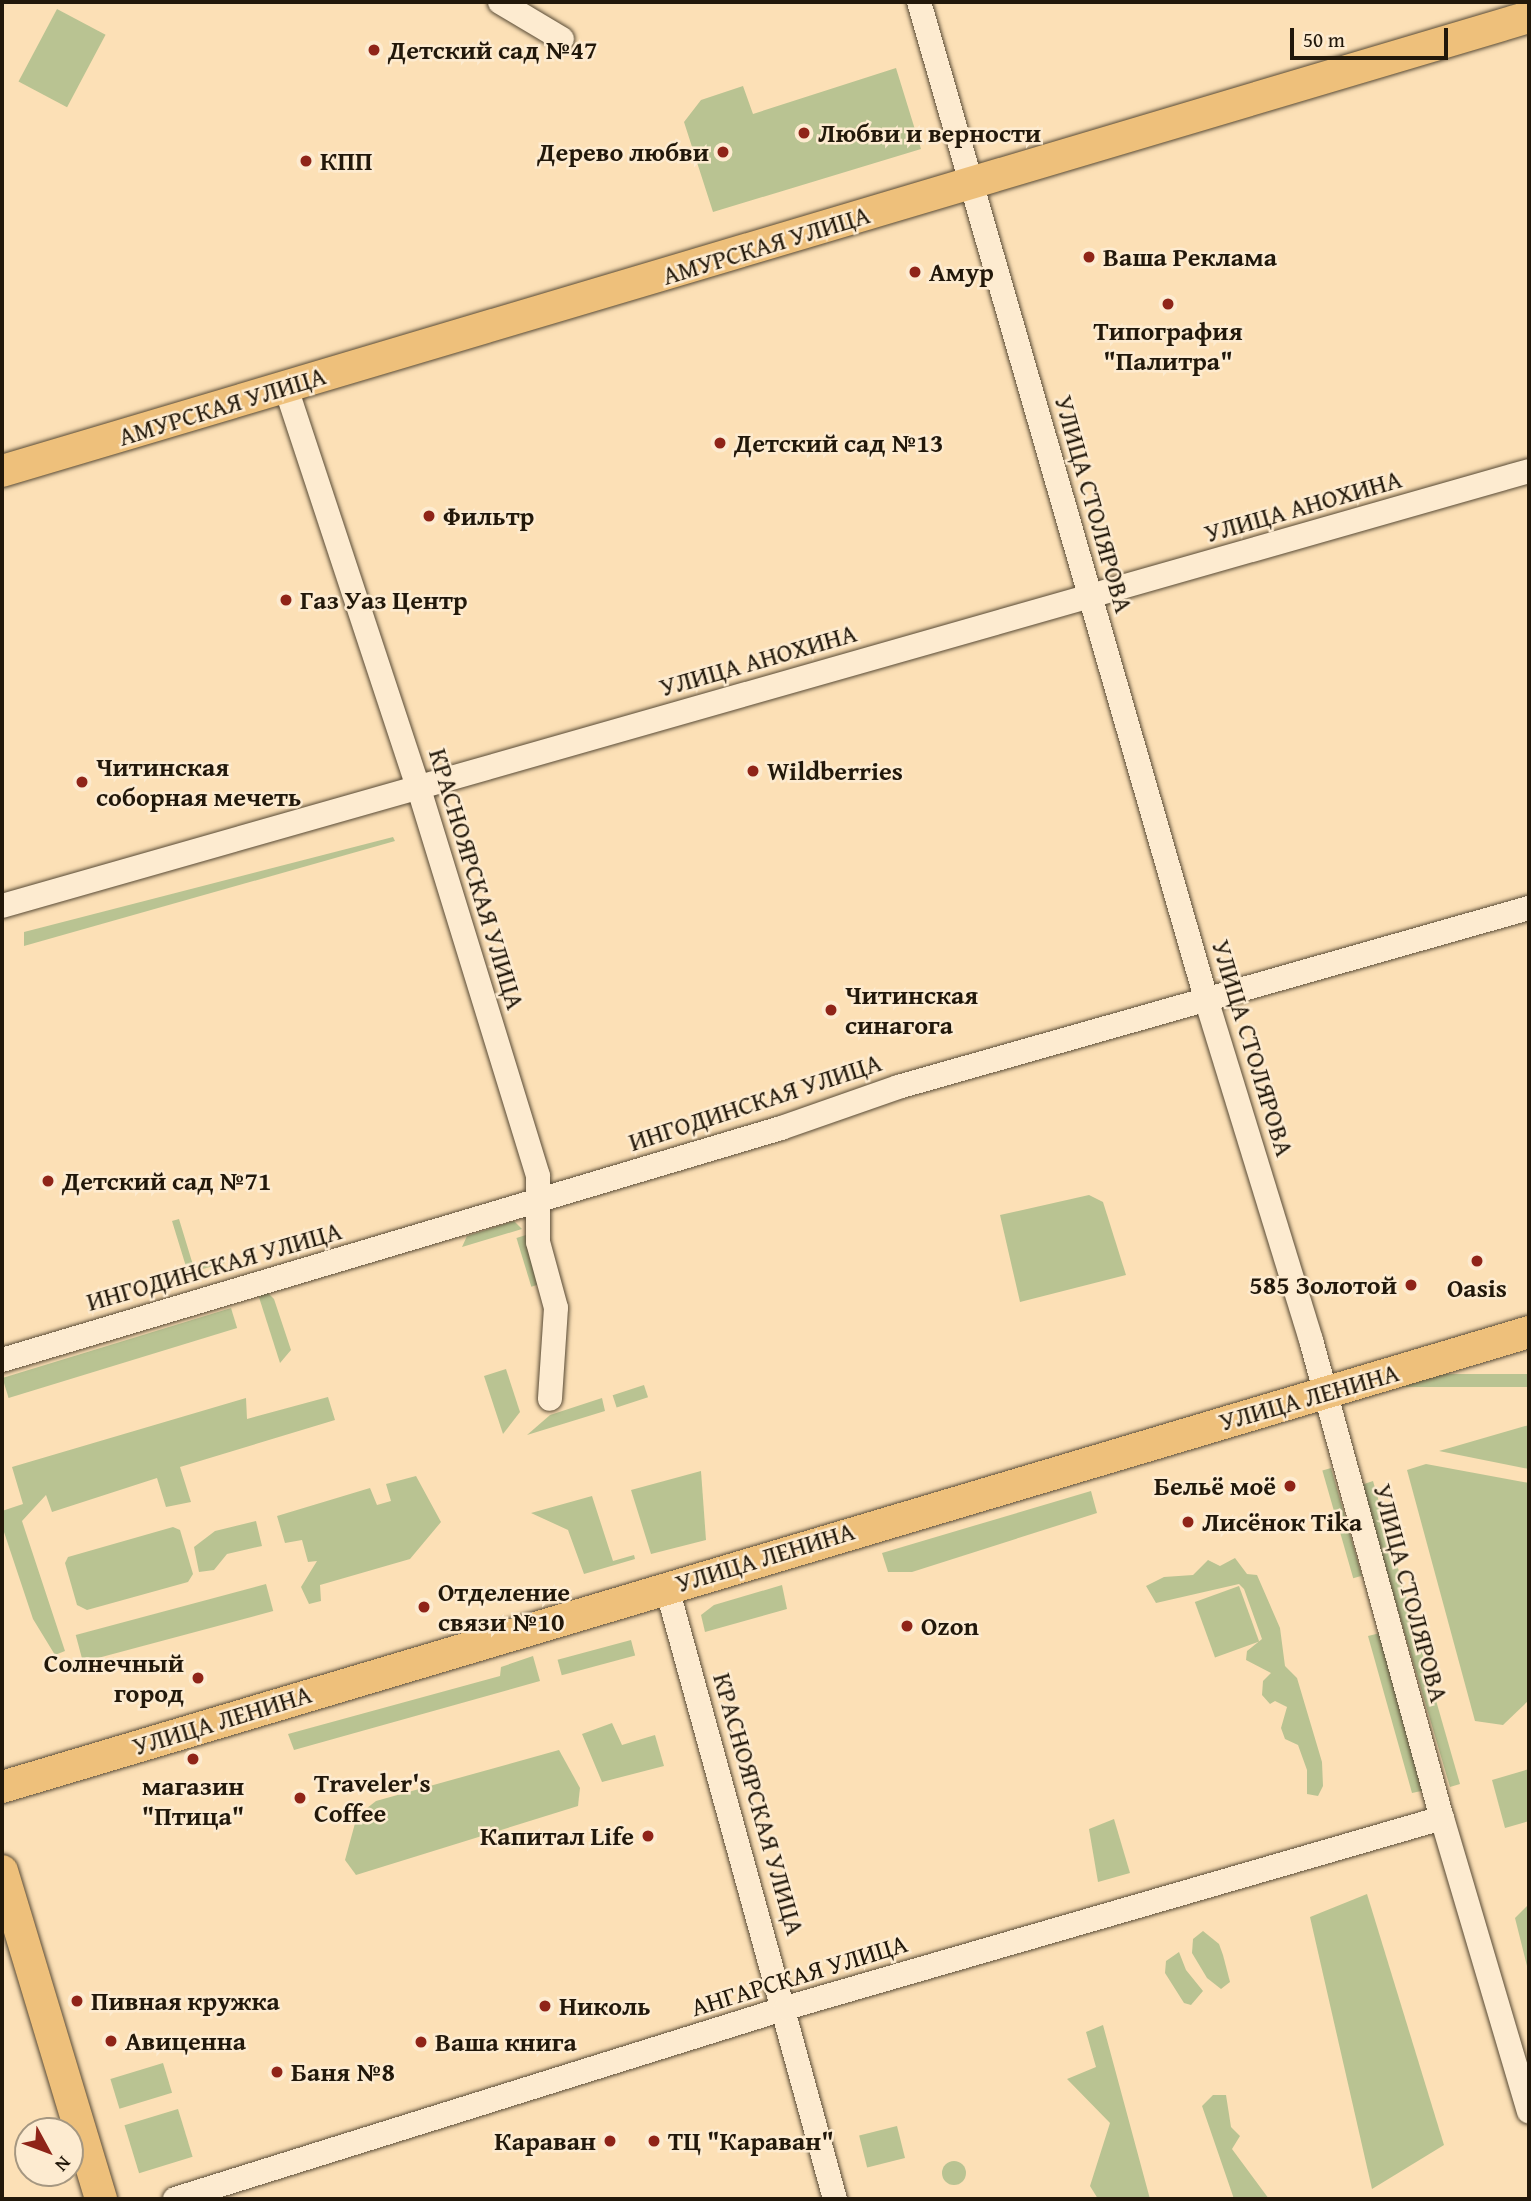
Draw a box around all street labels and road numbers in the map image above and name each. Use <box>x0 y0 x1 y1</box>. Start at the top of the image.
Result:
street label: АМУРСКАЯ УЛИЦА <box>659 199 873 291</box>
street label: АМУРСКАЯ УЛИЦА <box>115 360 329 452</box>
street label: УЛИЦА СТОЛЯРОВА <box>1048 392 1140 616</box>
street label: УЛИЦА АНОХИНА <box>1201 463 1405 549</box>
street label: УЛИЦА АНОХИНА <box>656 617 860 703</box>
street label: КРАСНОЯРСКАЯ УЛИЦА <box>422 745 532 1013</box>
street label: УЛИЦА СТОЛЯРОВА <box>1205 936 1301 1160</box>
street label: ИНГОДИНСКАЯ УЛИЦА <box>625 1046 885 1158</box>
street label: ИНГОДИНСКАЯ УЛИЦА <box>83 1215 345 1317</box>
street label: УЛИЦА ЛЕНИНА <box>1215 1356 1403 1438</box>
street label: УЛИЦА СТОЛЯРОВА <box>1367 1480 1455 1706</box>
street label: УЛИЦА ЛЕНИНА <box>672 1515 858 1599</box>
street label: КРАСНОЯРСКАЯ УЛИЦА <box>707 1669 811 1939</box>
street label: УЛИЦА ЛЕНИНА <box>129 1678 315 1762</box>
street label: АНГАРСКАЯ УЛИЦА <box>687 1927 911 2023</box>

